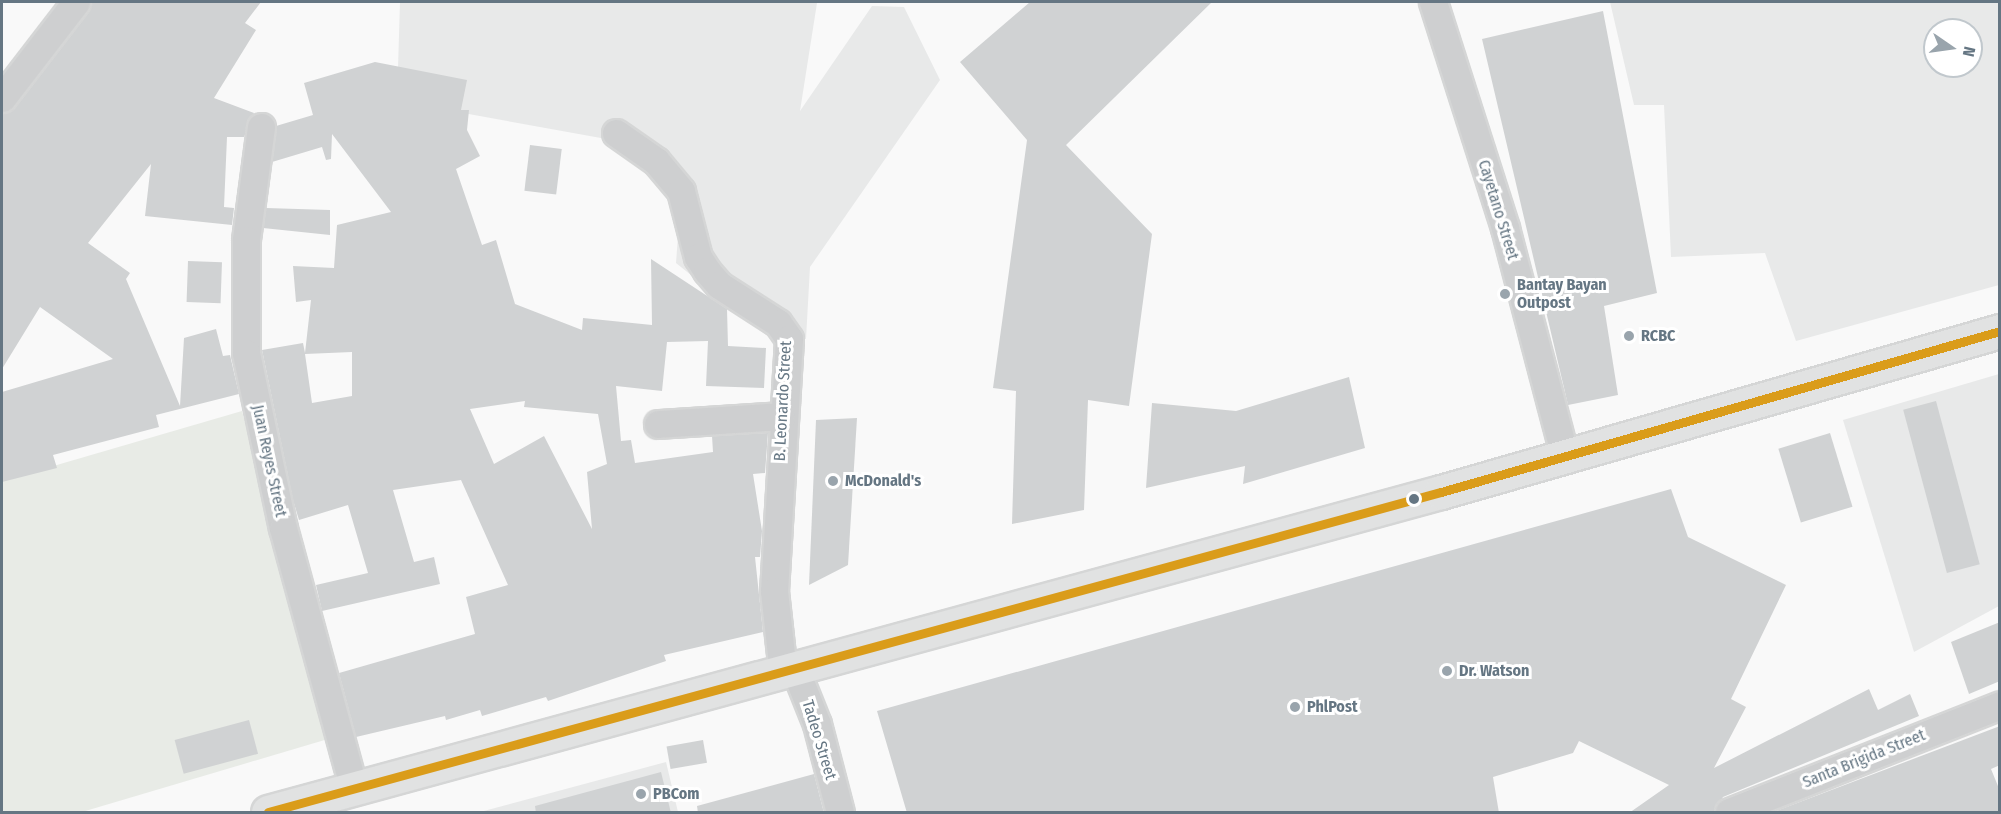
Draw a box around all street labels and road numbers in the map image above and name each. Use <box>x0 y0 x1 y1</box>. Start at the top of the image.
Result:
street label: Cayetano Street <box>1474 158 1522 262</box>
street label: B. Leonardo Street <box>770 340 796 462</box>
street label: Juan Reyes Street <box>248 403 290 519</box>
street label: Tadeo Street <box>798 698 840 782</box>
street label: Santa Brigida Street <box>1800 726 1928 792</box>

